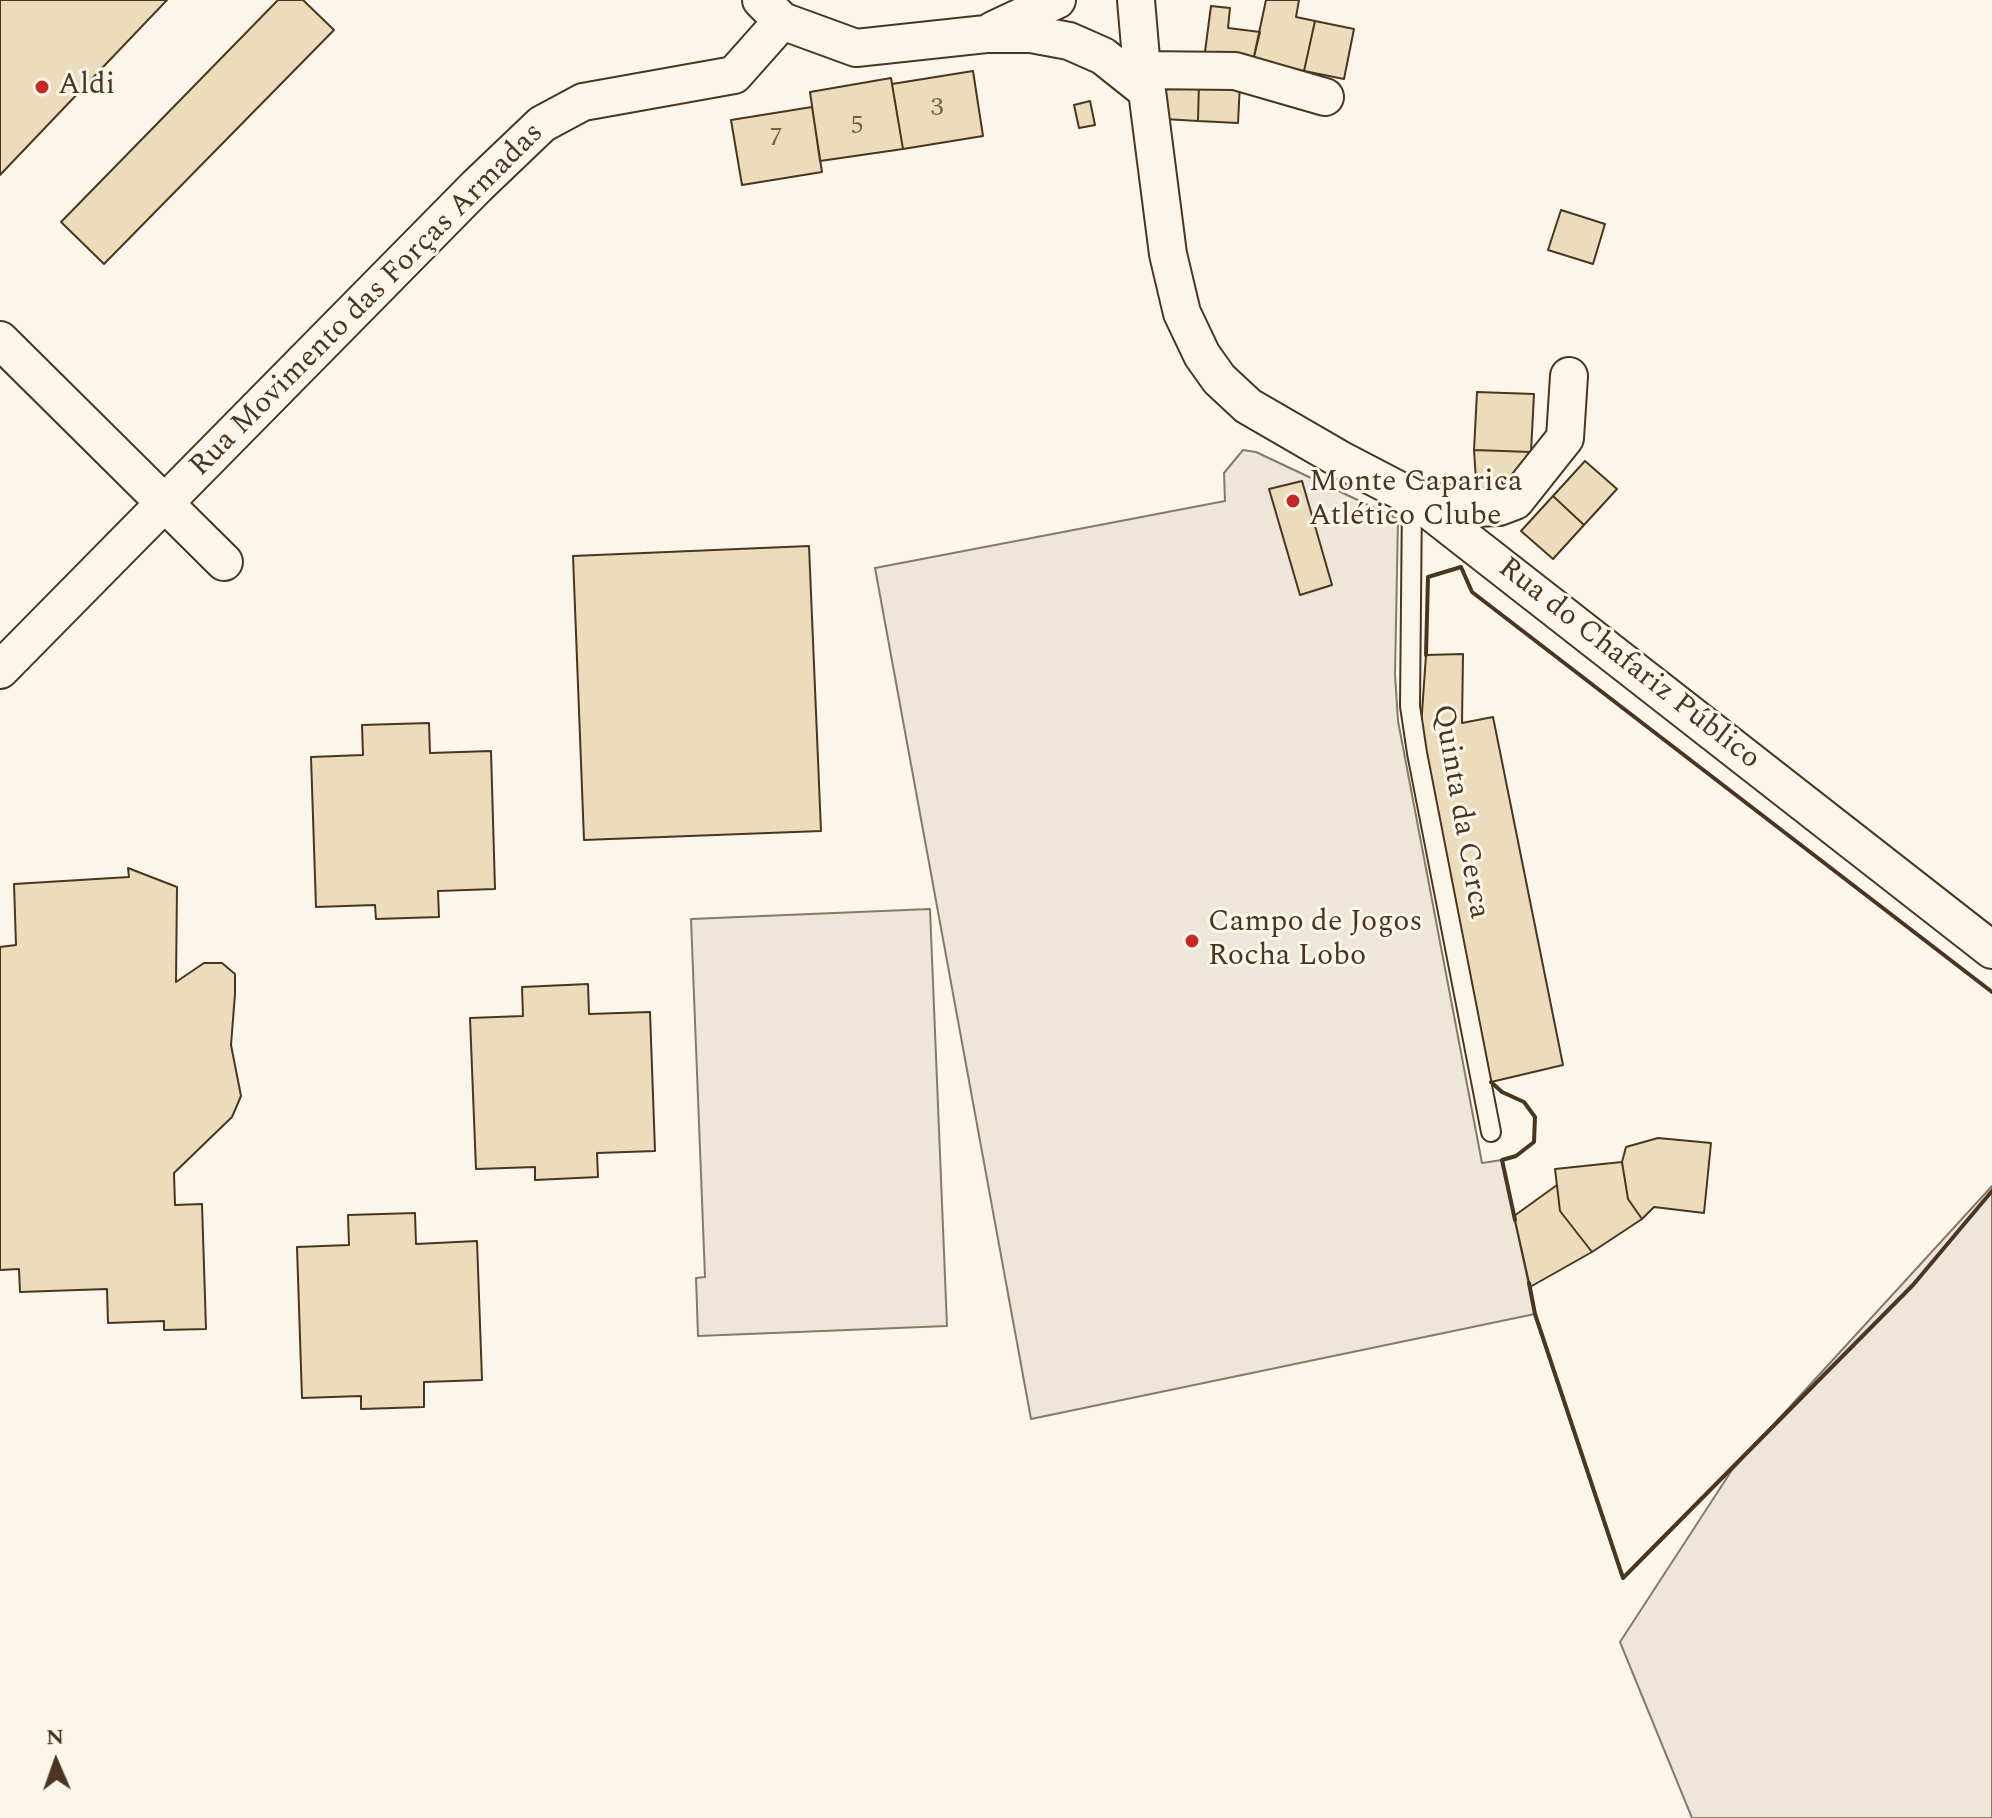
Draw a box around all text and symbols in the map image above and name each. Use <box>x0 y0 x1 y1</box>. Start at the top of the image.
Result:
place label: Aldi <box>58 69 115 105</box>
marker: Aldi <box>33 78 51 96</box>
house number: 3 <box>931 94 943 126</box>
house number: 5 <box>851 112 863 144</box>
street label: Rua Movimento das Forças Armadas <box>183 116 553 486</box>
house number: 7 <box>770 124 782 156</box>
place label: Monte Caparica Atlético Clube <box>1309 466 1523 536</box>
marker: Monte Caparica Atlético Clube <box>1284 492 1302 510</box>
street label: Rua do Chafariz Público <box>1490 552 1766 778</box>
street label: Quinta da Cerca <box>1422 702 1496 922</box>
place label: Campo de Jogos Rocha Lobo <box>1208 906 1422 976</box>
marker: Campo de Jogos Rocha Lobo <box>1183 932 1201 950</box>
text: N <box>46 1721 65 1754</box>
north arrow <box>16 1722 96 1802</box>

